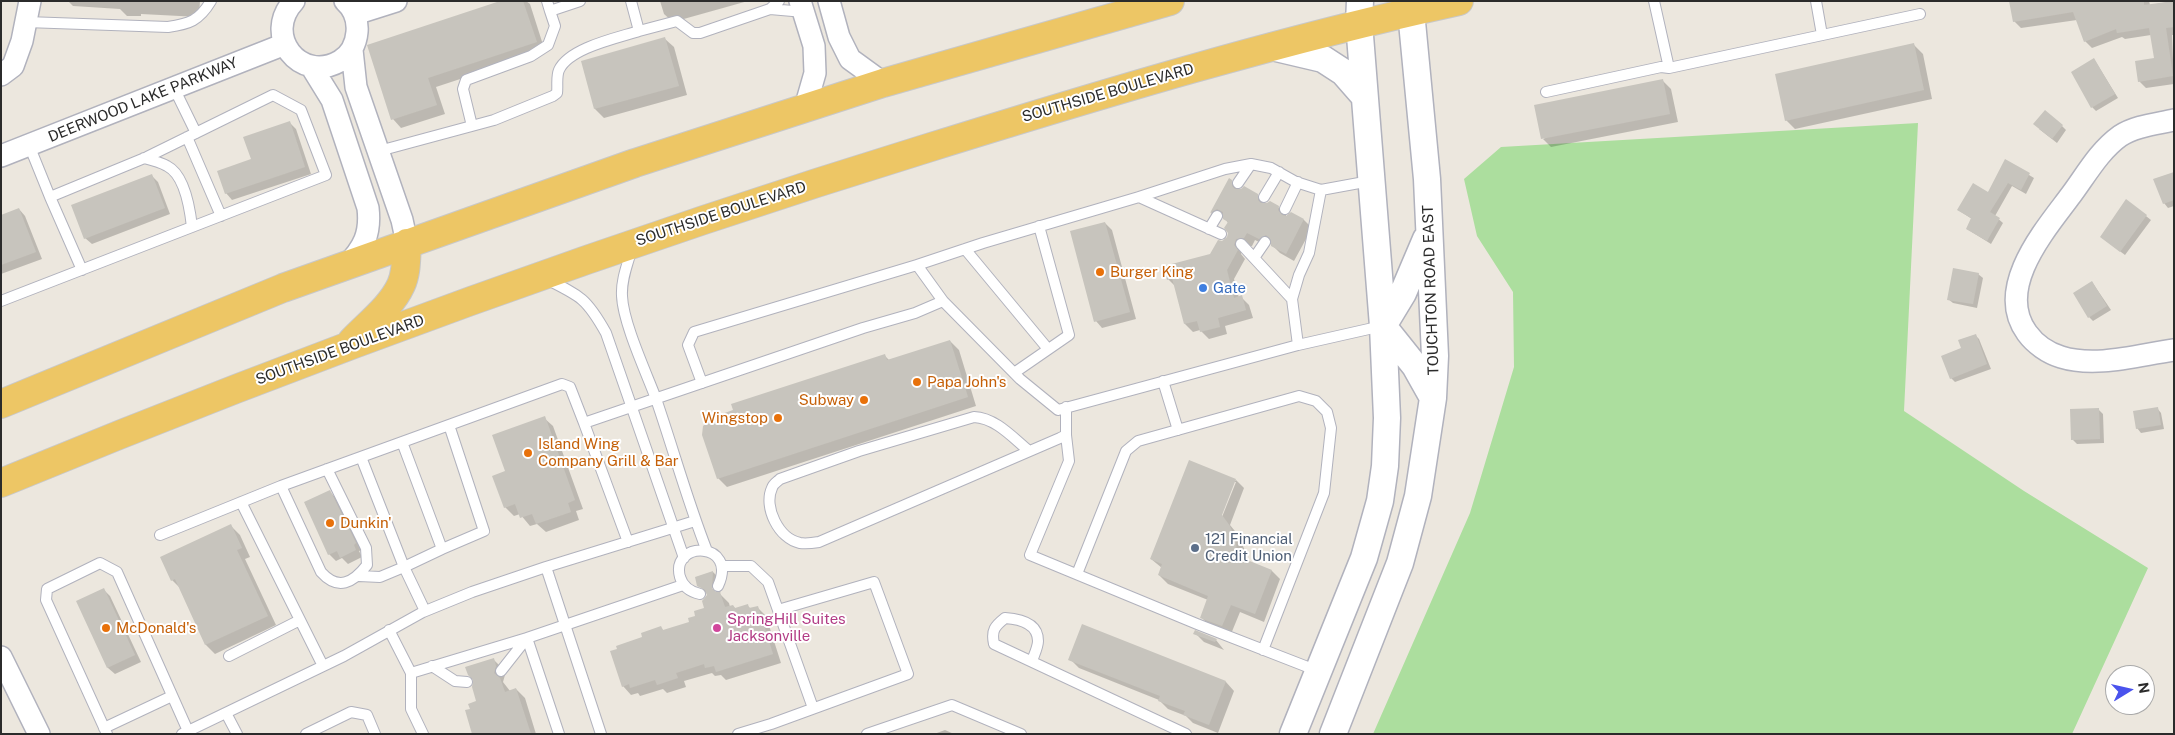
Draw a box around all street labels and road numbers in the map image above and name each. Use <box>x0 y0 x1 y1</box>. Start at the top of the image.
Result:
street label: DEERWOOD LAKE PARKWAY <box>46 54 240 146</box>
street label: SOUTHSIDE BOULEVARD <box>1020 60 1196 126</box>
street label: SOUTHSIDE BOULEVARD <box>634 178 808 250</box>
street label: TOUCHTON ROAD EAST <box>1419 205 1443 375</box>
street label: SOUTHSIDE BOULEVARD <box>253 311 427 389</box>

